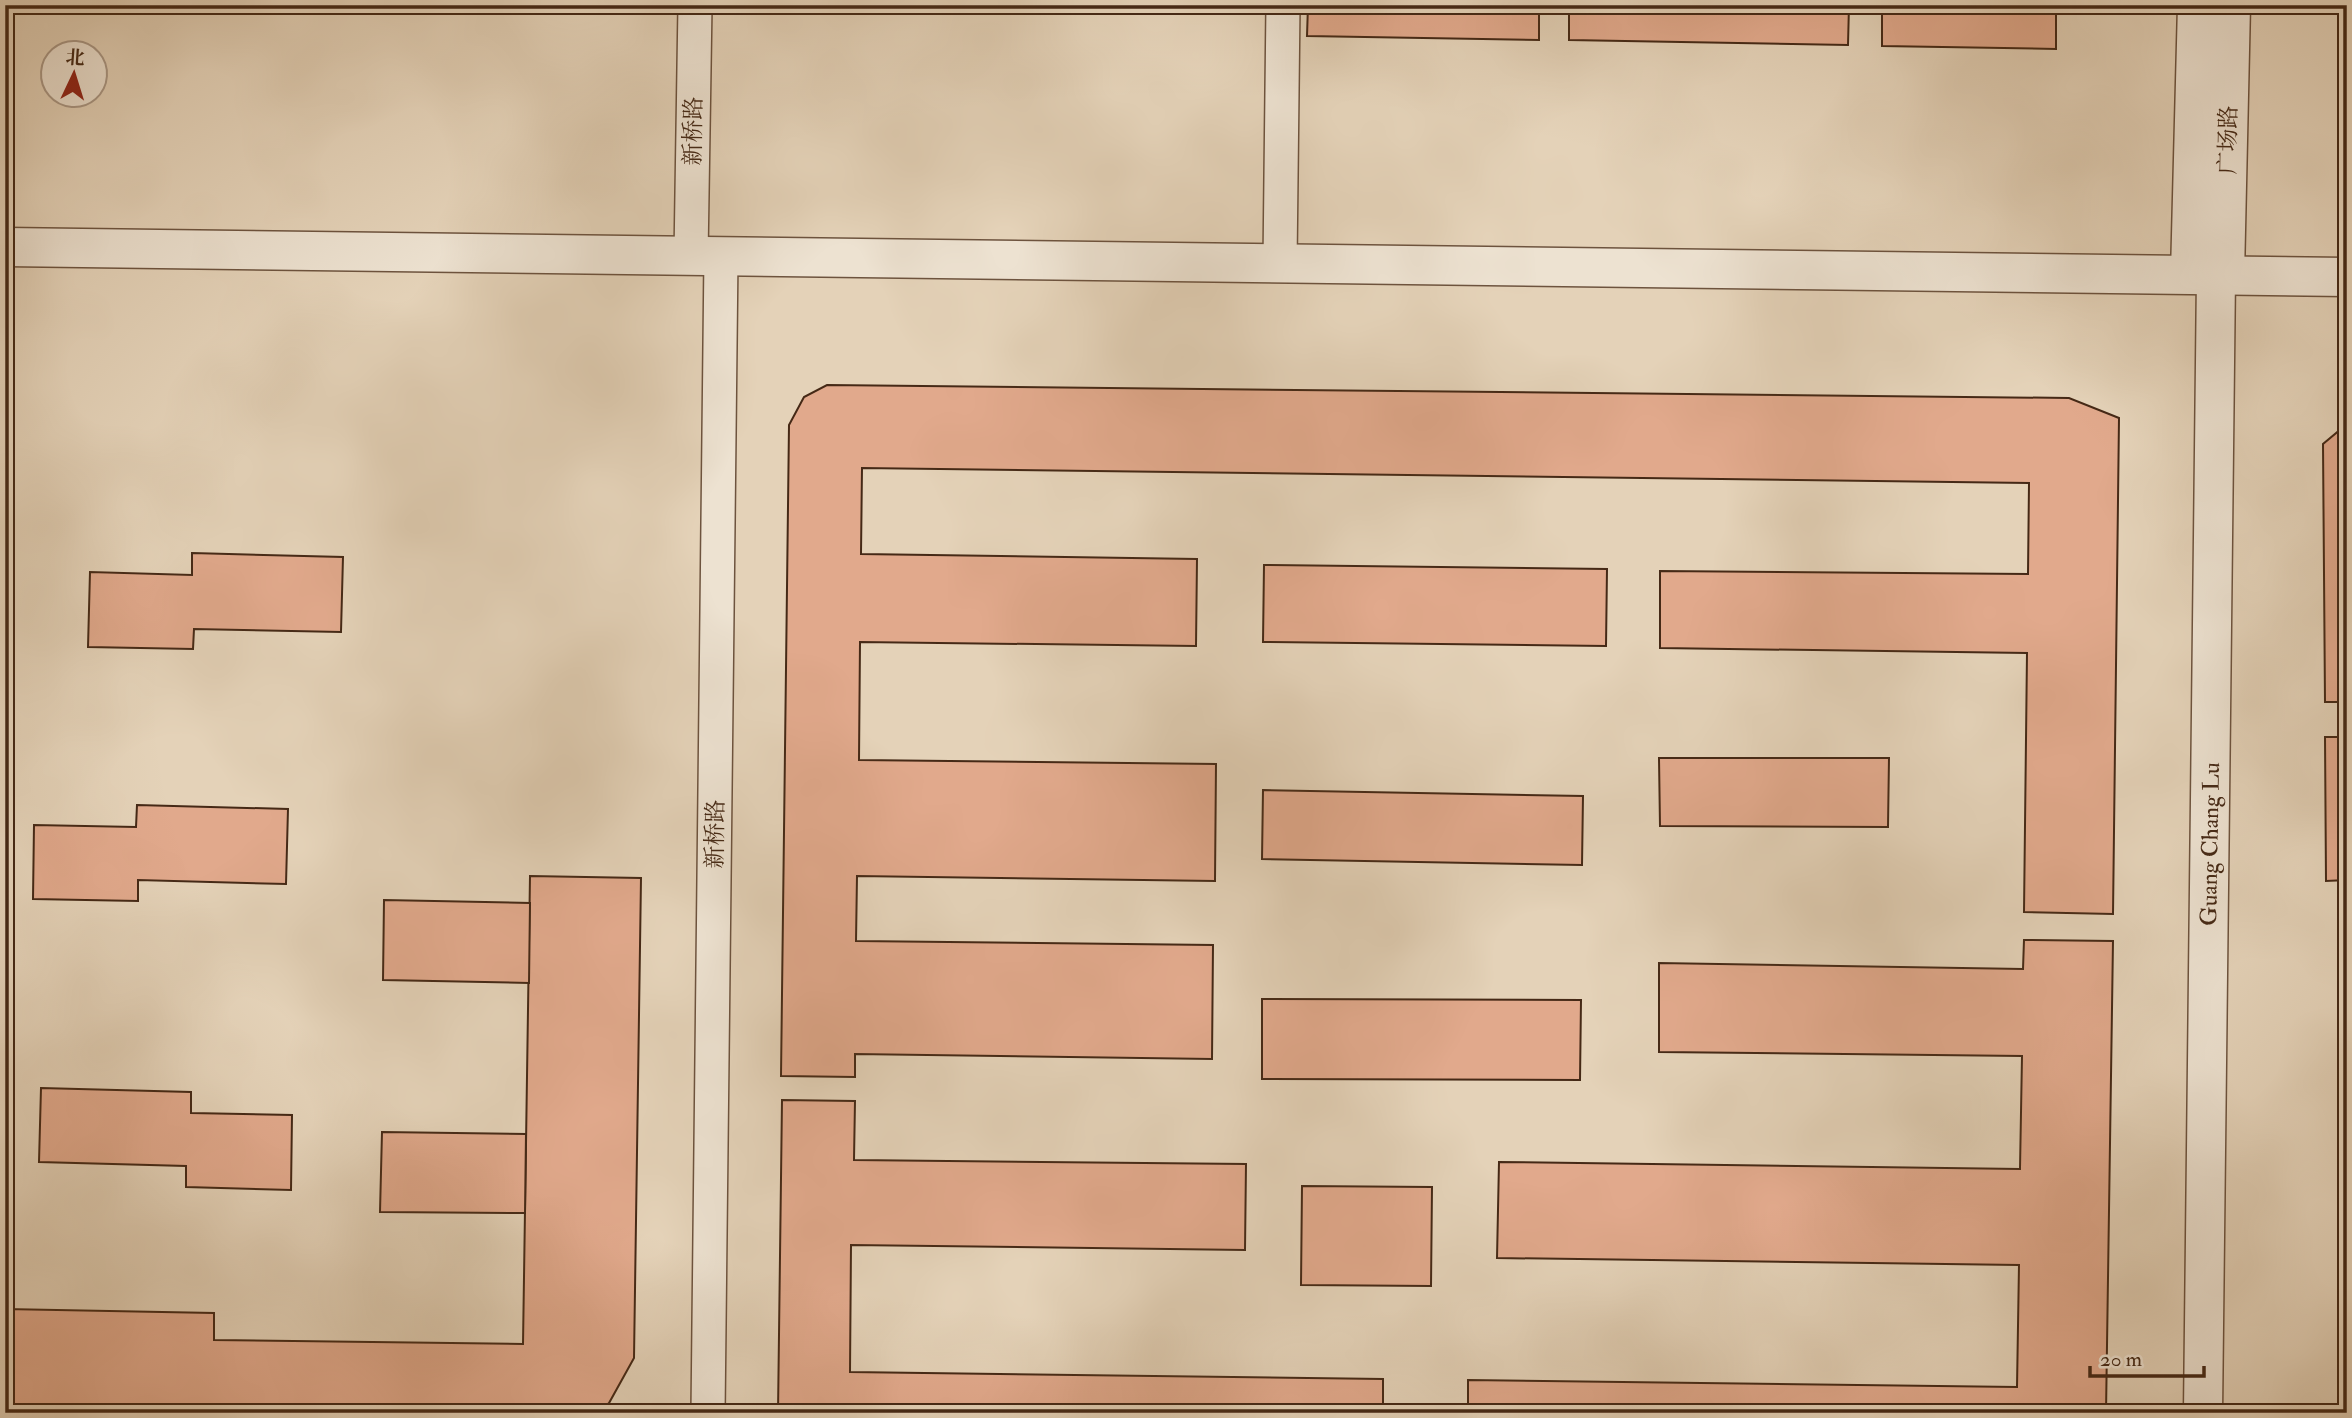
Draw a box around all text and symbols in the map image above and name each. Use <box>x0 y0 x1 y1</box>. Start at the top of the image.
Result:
north arrow <box>38 38 108 108</box>
text: 北 <box>65 45 85 71</box>
street label: 新桥路 <box>678 96 708 166</box>
street label: 广场路 <box>2213 105 2243 175</box>
street label: Guang Chang Lu <box>2194 762 2226 926</box>
street label: 新桥路 <box>700 799 730 869</box>
scale bar <box>2090 1334 2203 1378</box>
text: 20 m <box>2100 1346 2142 1373</box>

